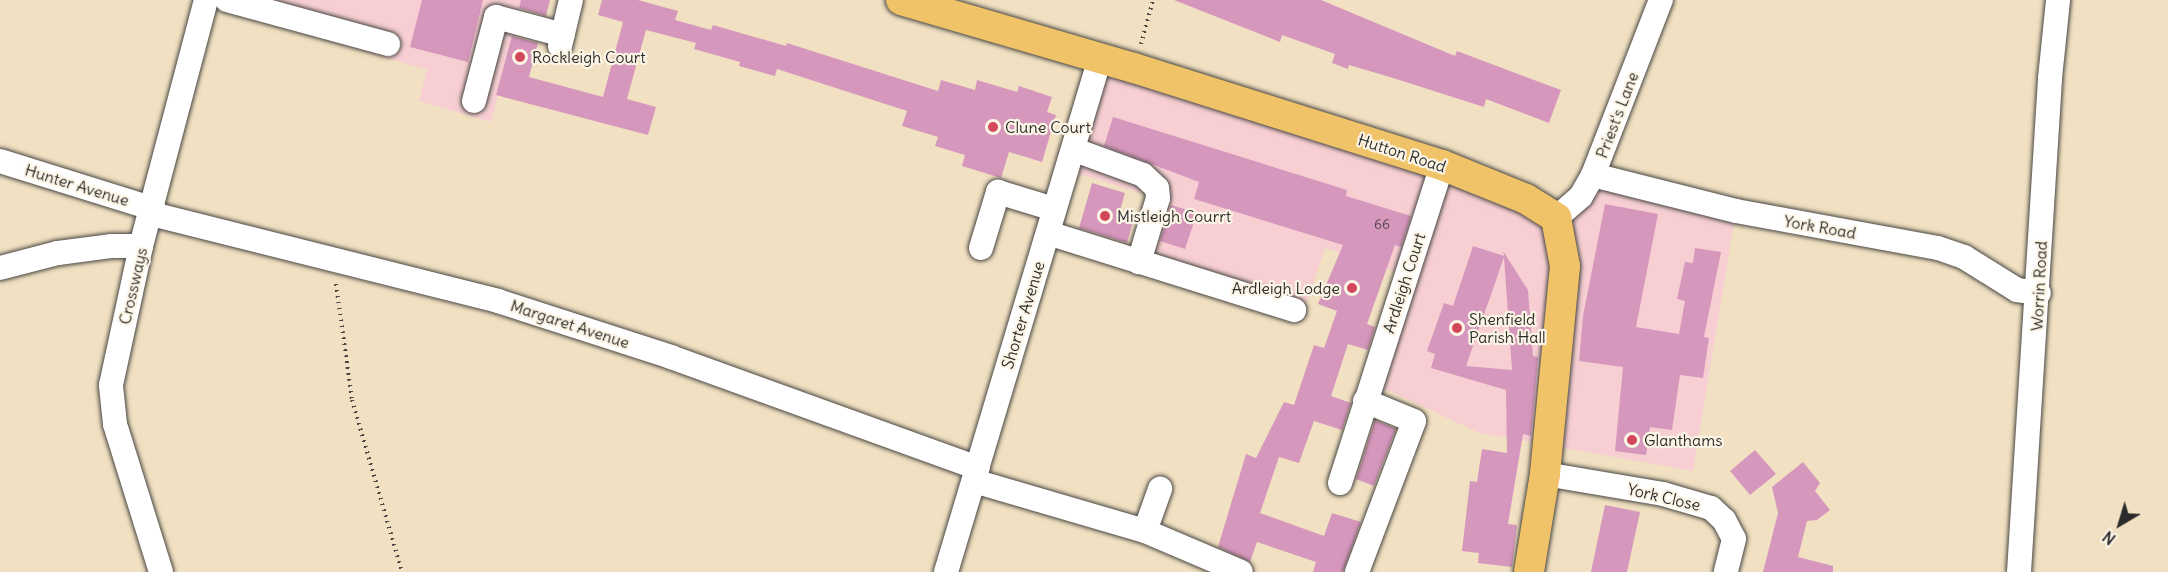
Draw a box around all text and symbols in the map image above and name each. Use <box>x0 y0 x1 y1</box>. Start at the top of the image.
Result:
place label: Rockleigh Court <box>532 47 646 67</box>
marker: Rockleigh Court <box>513 50 527 64</box>
street label: Priest's Lane <box>1592 69 1642 161</box>
place label: Clune Court <box>1005 117 1091 137</box>
marker: Clune Court <box>986 120 1000 134</box>
street label: Hutton Road <box>1356 130 1448 176</box>
street label: Hunter Avenue <box>23 160 131 210</box>
place label: Mistleigh Courrt <box>1117 206 1231 226</box>
marker: Mistleigh Courrt <box>1098 209 1112 223</box>
street label: York Road <box>1782 211 1858 243</box>
house number: 66 <box>1374 216 1390 232</box>
street label: Ardleigh Court <box>1379 230 1429 336</box>
street label: Worrin Road <box>2027 240 2051 332</box>
street label: Crossways <box>115 246 151 326</box>
street label: Shorter Avenue <box>998 259 1048 371</box>
place label: Ardleigh Lodge <box>1232 278 1340 298</box>
marker: Ardleigh Lodge <box>1345 281 1359 295</box>
street label: Margaret Avenue <box>508 296 632 352</box>
place label: Shenfield Parish Hall <box>1469 309 1546 347</box>
marker: Shenfield Parish Hall <box>1450 321 1464 335</box>
place label: Glanthams <box>1644 430 1722 450</box>
marker: Glanthams <box>1625 433 1639 447</box>
street label: York Close <box>1626 479 1702 515</box>
north arrow <box>2090 494 2150 554</box>
text: N <box>2098 527 2119 549</box>

